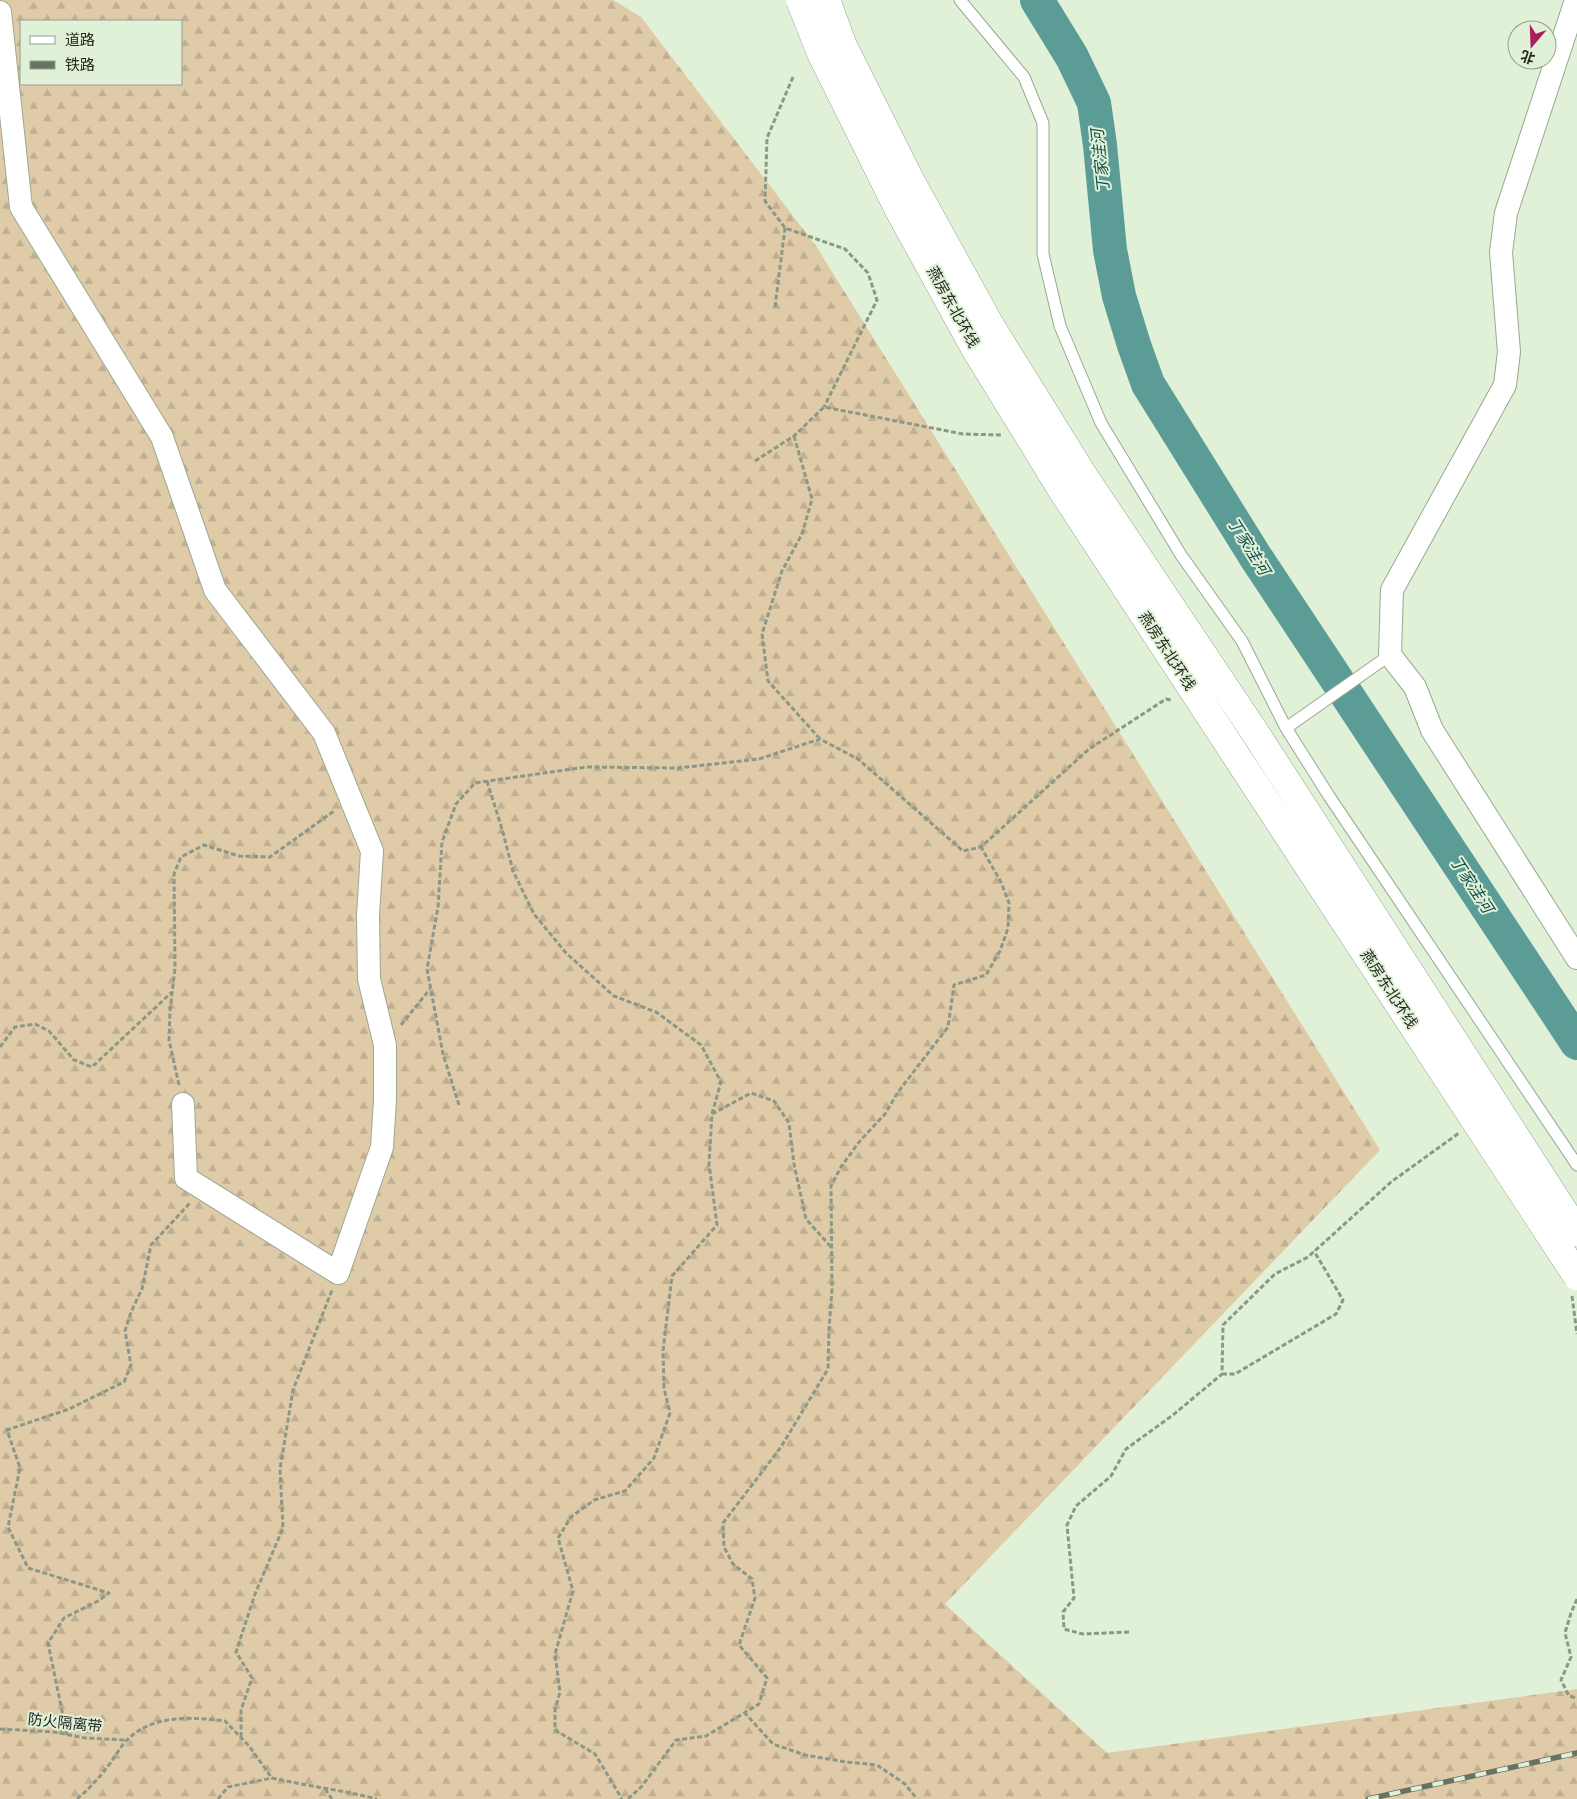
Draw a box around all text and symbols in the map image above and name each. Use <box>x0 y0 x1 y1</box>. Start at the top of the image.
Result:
legend <box>20 20 182 85</box>
north arrow <box>1507 20 1557 70</box>
text: 道路 <box>65 30 95 49</box>
text: 北 <box>1518 47 1537 68</box>
text: 铁路 <box>65 55 95 74</box>
water label: 丁家洼河 <box>1086 125 1113 194</box>
street label: 燕房东北环线 <box>923 263 984 351</box>
water label: 丁家洼河 <box>1224 514 1276 581</box>
street label: 燕房东北环线 <box>1135 608 1200 694</box>
water label: 丁家洼河 <box>1446 852 1499 919</box>
street label: 燕房东北环线 <box>1357 946 1422 1032</box>
street label: 防火隔离带 <box>27 1709 103 1736</box>

